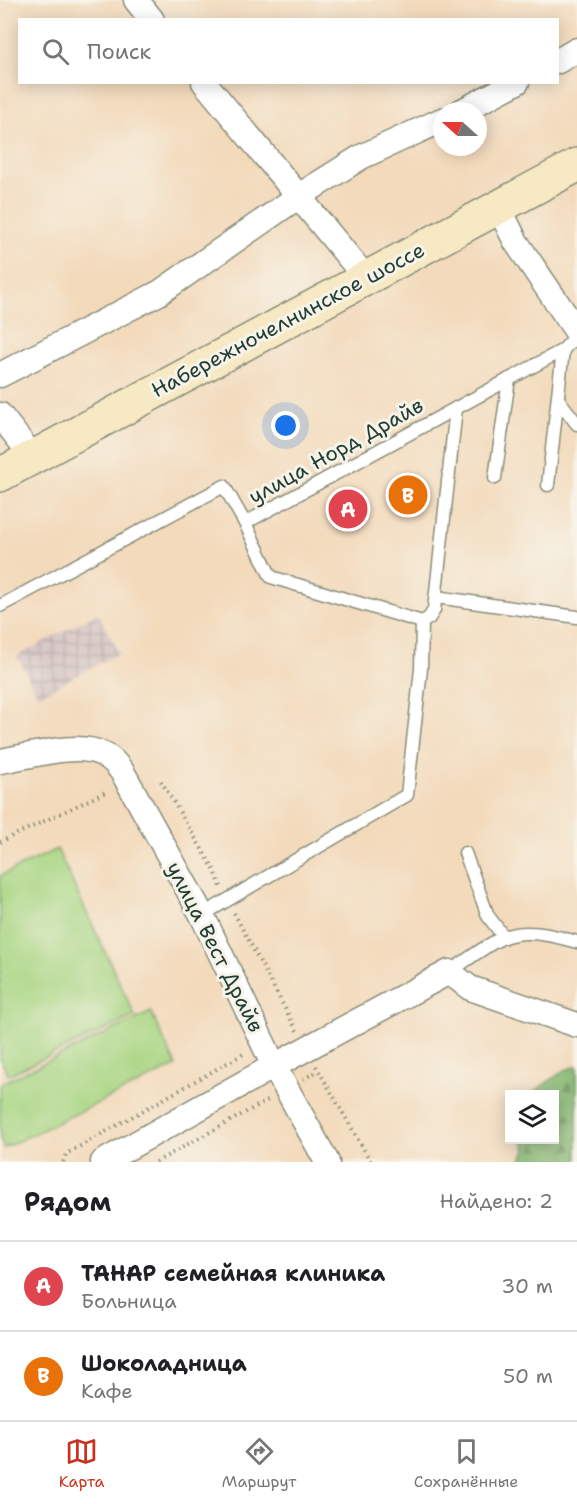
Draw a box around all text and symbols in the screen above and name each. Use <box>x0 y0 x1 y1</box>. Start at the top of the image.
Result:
search box <box>18 18 559 84</box>
icon: search <box>39 35 72 68</box>
text: Поиск <box>87 37 151 66</box>
north arrow <box>433 102 487 156</box>
street label: Набережночелнинское шоссе <box>146 236 430 404</box>
street label: улица Норд Драйв <box>244 391 428 511</box>
your location <box>271 411 300 440</box>
pin: B <box>388 472 428 518</box>
pin: A <box>328 486 368 532</box>
street label: улица Вест Драйв <box>160 857 270 1037</box>
map controls <box>505 1090 559 1144</box>
button: layers <box>505 1090 559 1144</box>
text: Рядом <box>24 1184 111 1219</box>
text: Найдено: 2 <box>440 1188 553 1214</box>
text: ТАНАР семейная клиника <box>81 1259 385 1288</box>
text: A <box>36 1273 51 1299</box>
text: 30 m <box>501 1273 553 1299</box>
text: Больница <box>81 1288 177 1314</box>
text: Шоколадница <box>81 1349 247 1378</box>
text: B <box>37 1363 50 1389</box>
text: 50 m <box>503 1363 553 1389</box>
text: Кафе <box>81 1378 133 1404</box>
tab: Карта <box>59 1435 104 1492</box>
tab: Маршрут <box>222 1435 296 1492</box>
tab: Сохранённые <box>414 1435 518 1492</box>

